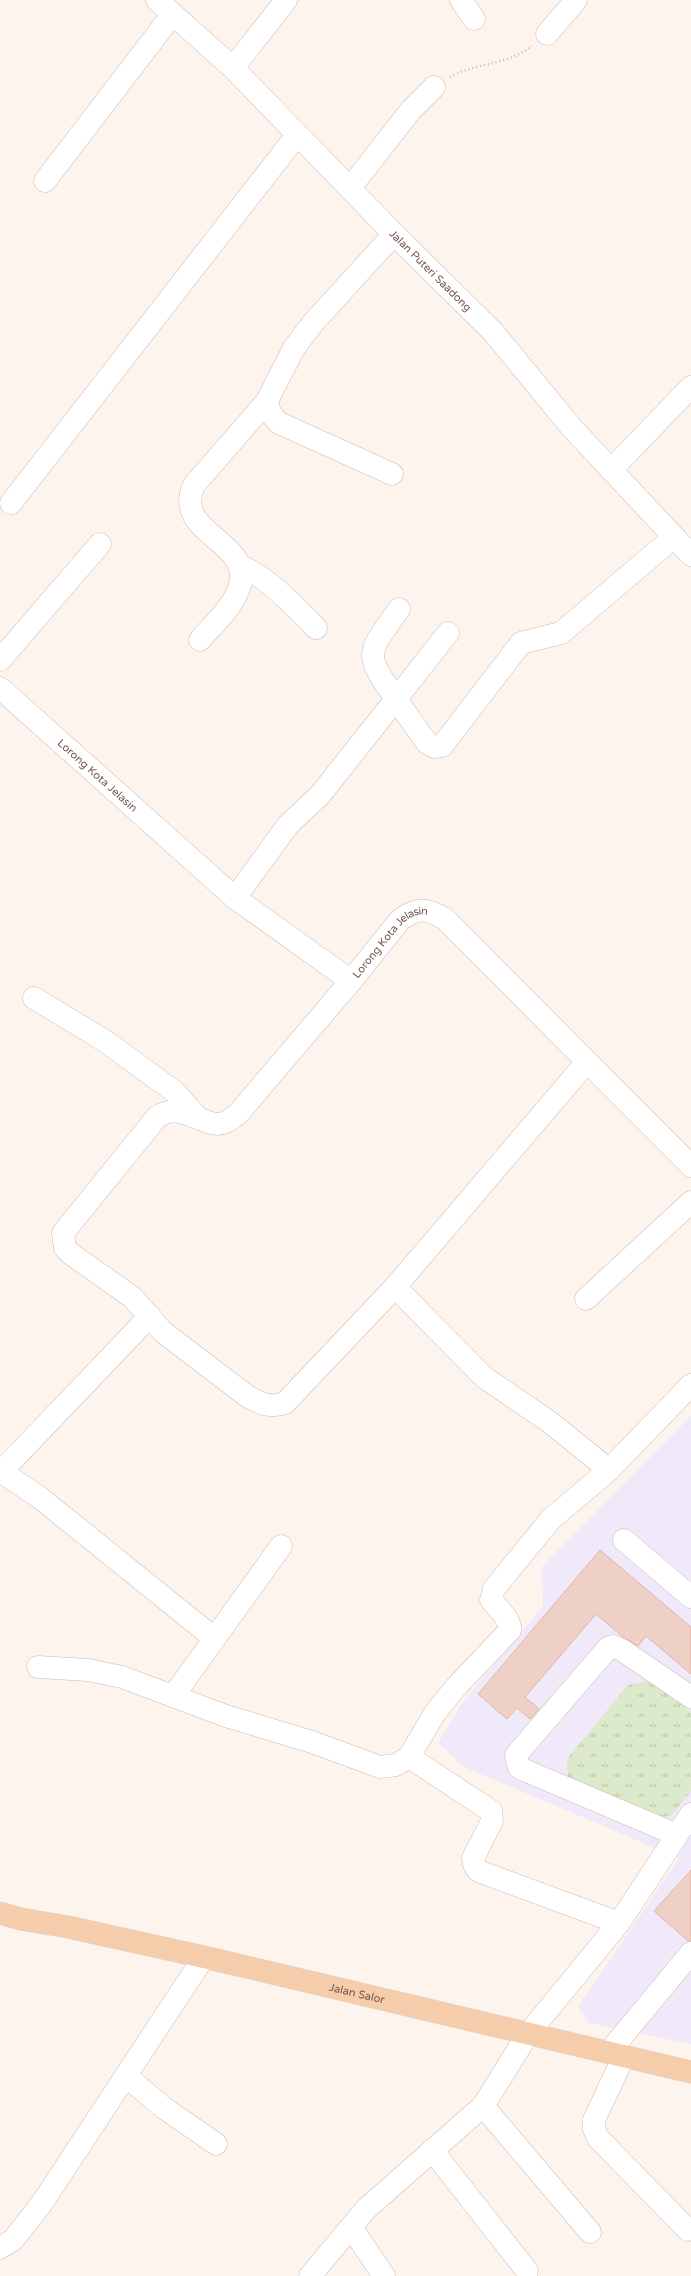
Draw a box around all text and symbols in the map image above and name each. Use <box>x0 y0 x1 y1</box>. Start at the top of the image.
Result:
street label: Jalan Puteri Saadong <box>387 227 474 314</box>
street label: Lorong Kota Jelasin <box>55 737 140 815</box>
street label: Lorong Kota Jelasin <box>350 904 428 981</box>
street label: Jalan Salor <box>328 1981 387 2007</box>

